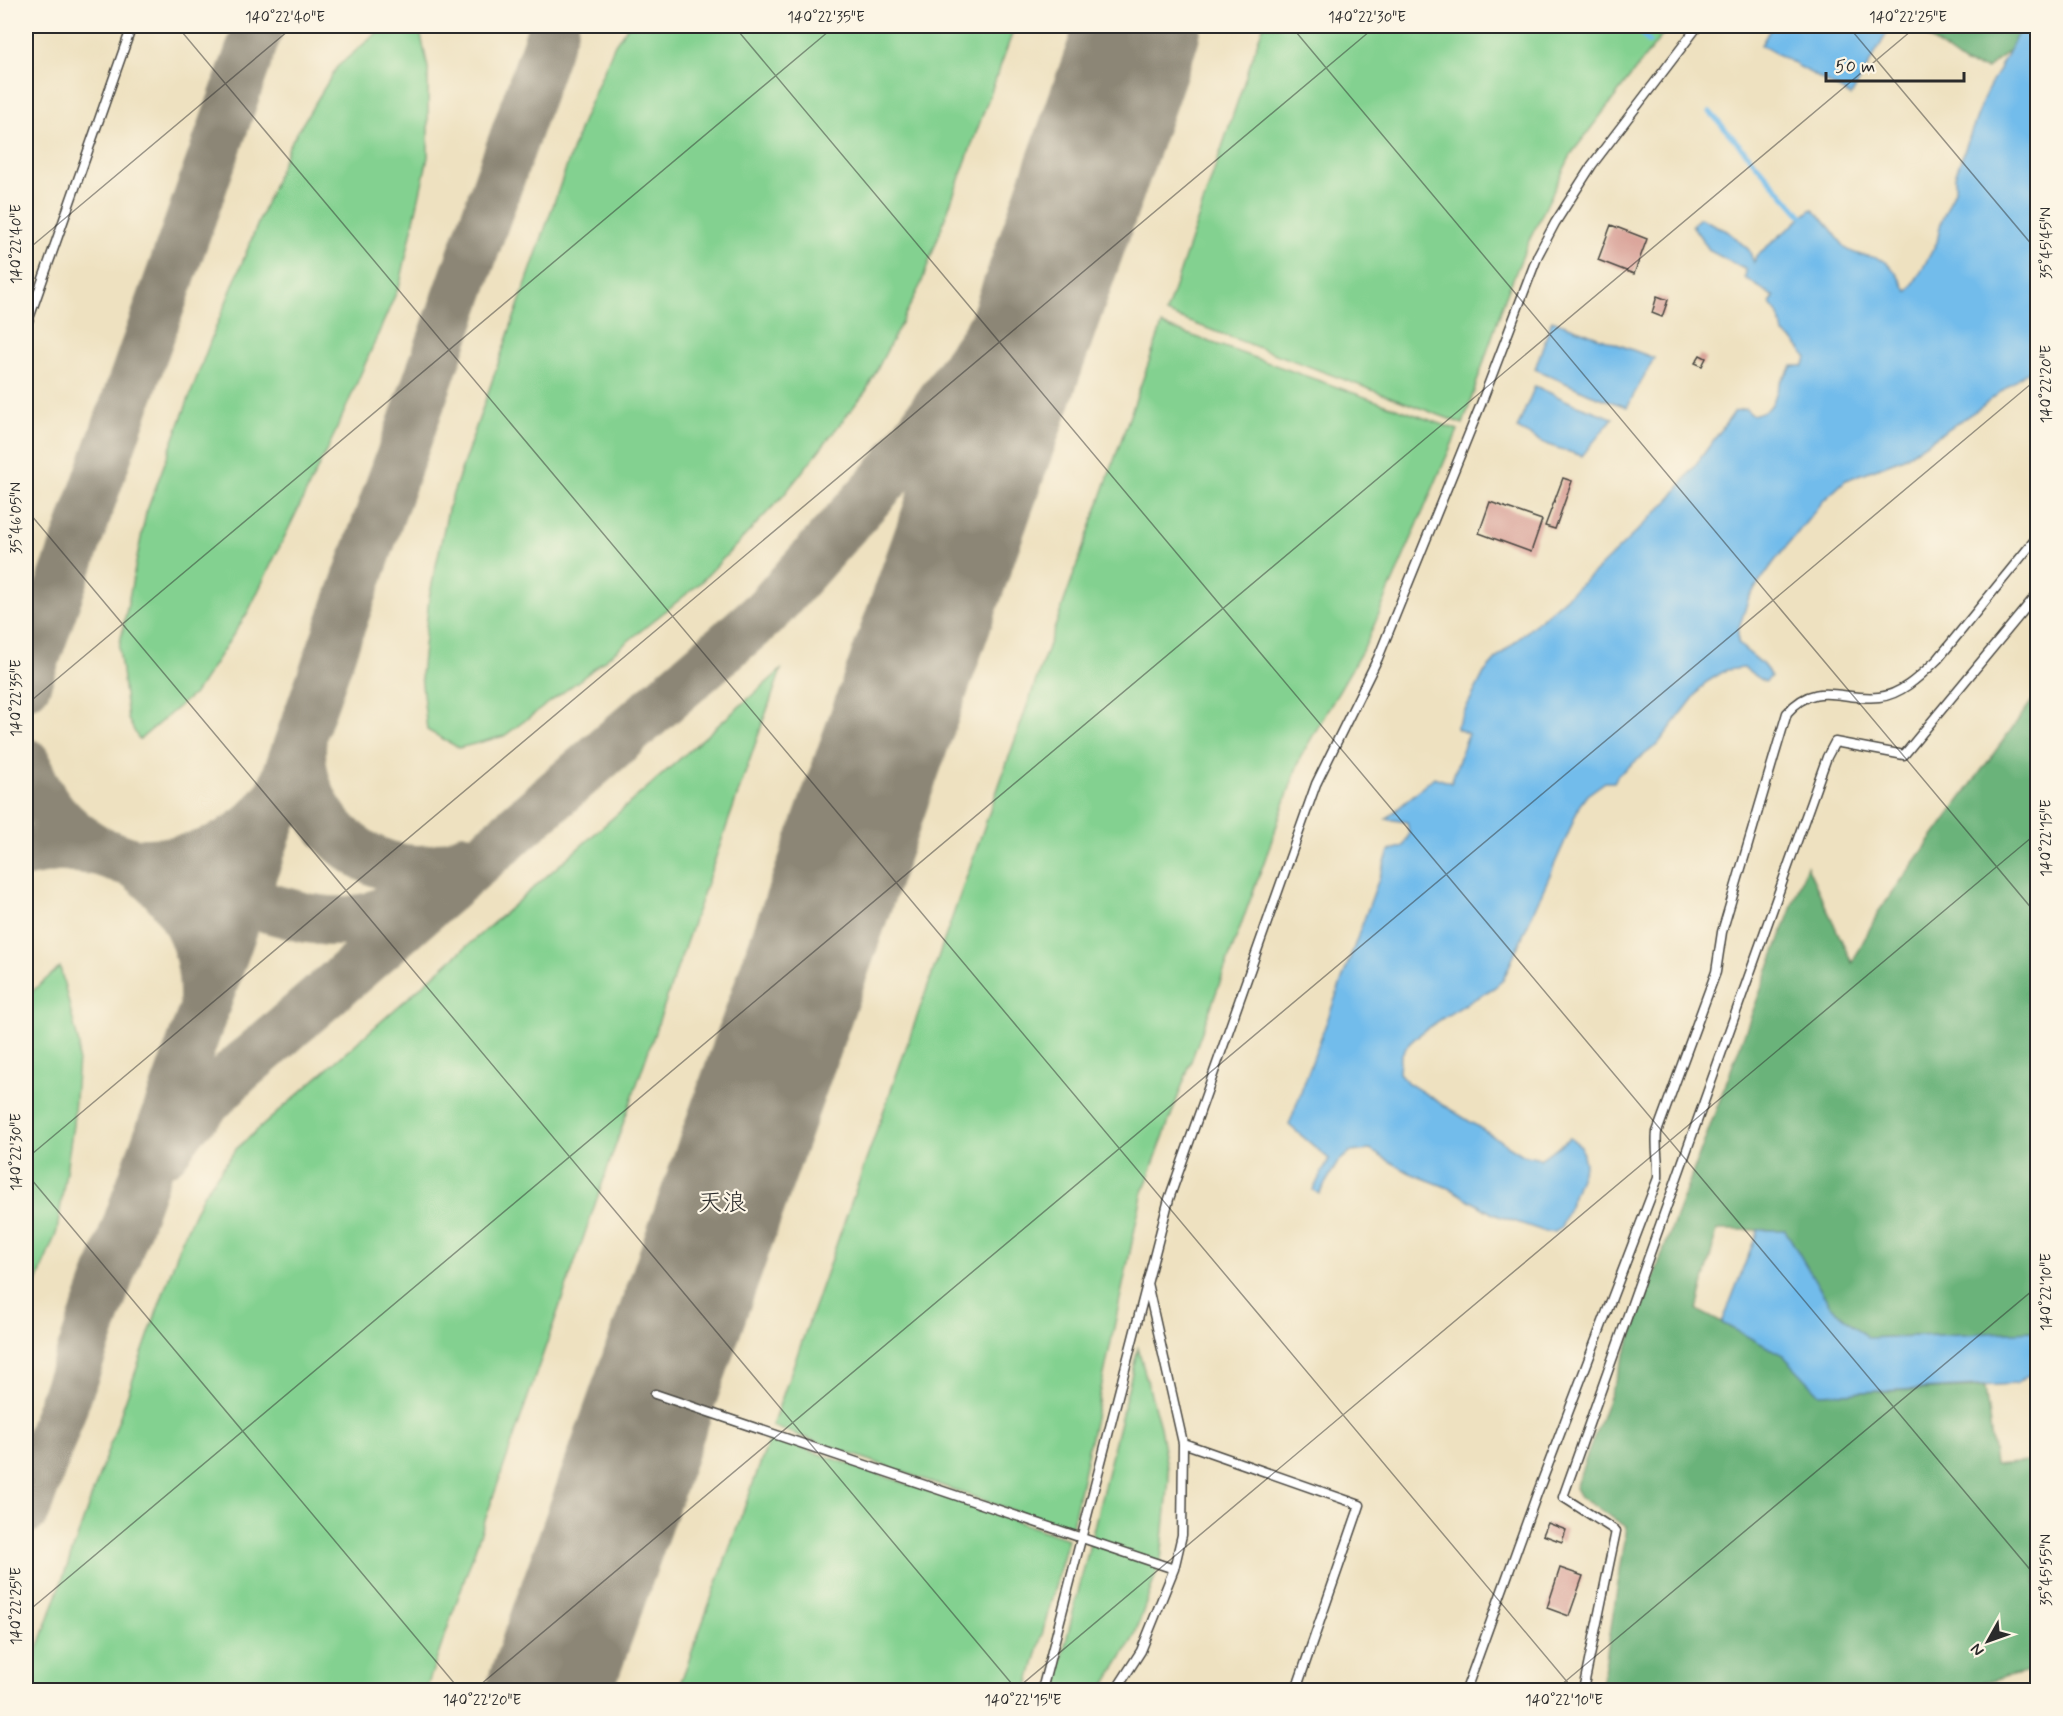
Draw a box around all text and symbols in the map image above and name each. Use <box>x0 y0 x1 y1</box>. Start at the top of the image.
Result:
text: 140°22'40"E <box>245 8 325 28</box>
text: 140°22'35"E <box>787 8 865 28</box>
text: 140°22'30"E <box>1328 8 1406 28</box>
text: 140°22'25"E <box>1869 8 1947 28</box>
scale bar <box>1826 45 1964 83</box>
text: 50 m <box>1835 55 1875 79</box>
text: 140°22'40"E <box>7 204 27 284</box>
text: 35°45'45"N <box>2037 207 2057 279</box>
text: 140°22'20"E <box>2037 345 2057 423</box>
text: 35°46'05"N <box>7 482 27 554</box>
text: 140°22'35"E <box>7 659 27 737</box>
text: 140°22'15"E <box>2037 799 2057 877</box>
text: 140°22'30"E <box>7 1113 27 1191</box>
district label: 天浪 <box>698 1188 746 1219</box>
text: 140°22'10"E <box>2037 1253 2057 1331</box>
text: 35°45'55"N <box>2037 1534 2057 1606</box>
text: 140°22'25"E <box>7 1567 27 1645</box>
north arrow <box>1958 1611 2018 1671</box>
text: N <box>1966 1639 1989 1661</box>
text: 140°22'20"E <box>443 1691 521 1711</box>
text: 140°22'15"E <box>984 1691 1062 1711</box>
text: 140°22'10"E <box>1525 1691 1603 1711</box>

